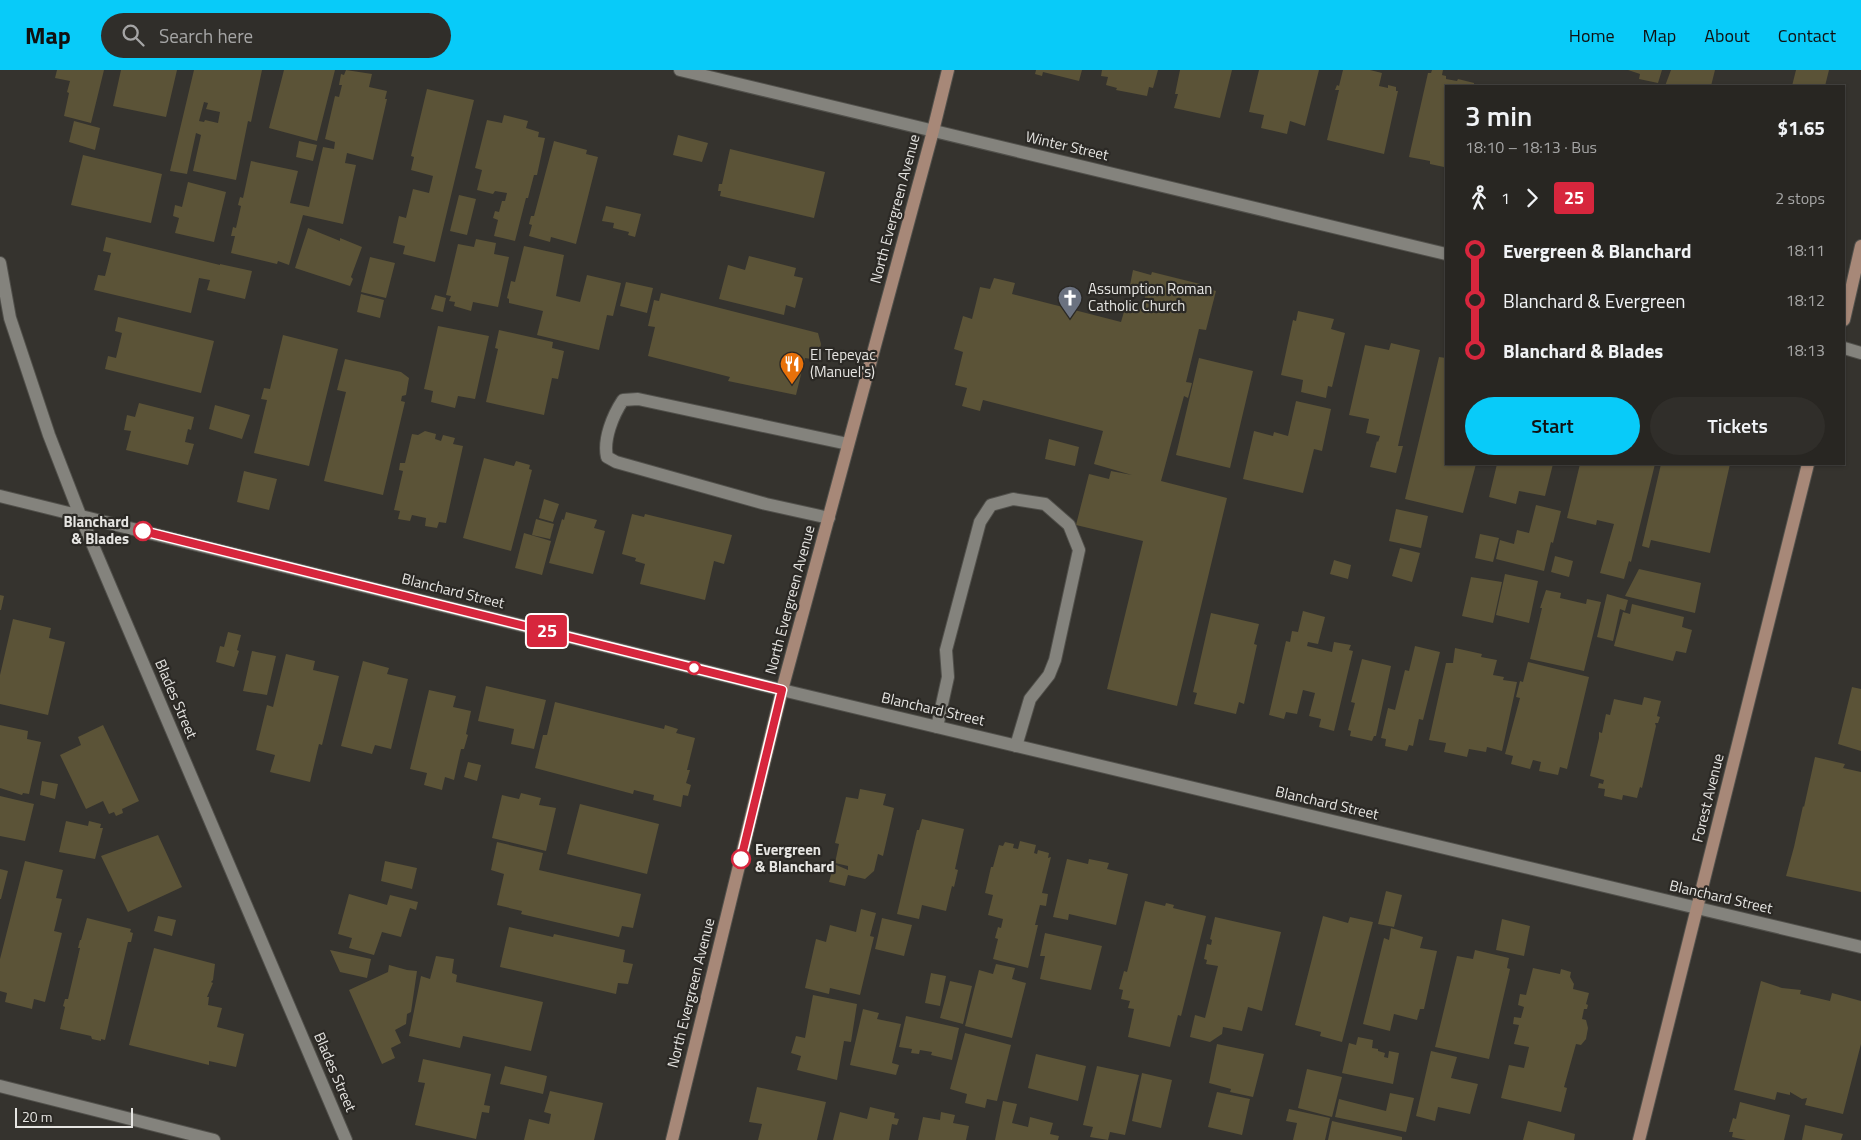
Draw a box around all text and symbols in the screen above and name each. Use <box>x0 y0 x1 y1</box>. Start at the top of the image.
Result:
search box <box>101 13 451 58</box>
text: Map <box>25 17 71 53</box>
icon: search <box>119 21 147 49</box>
text: Search here <box>159 21 253 50</box>
text: Home <box>1569 22 1615 49</box>
text: Map <box>1643 22 1676 49</box>
text: About <box>1704 22 1750 49</box>
text: Contact <box>1778 22 1836 49</box>
text: 3 min <box>1465 94 1532 137</box>
text: $1.65 <box>1778 113 1825 142</box>
street label: Winter Street <box>1023 125 1112 166</box>
street label: North Evergreen Avenue <box>864 132 926 286</box>
text: 18:10 – 18:13 · Bus <box>1465 135 1597 159</box>
icon: walk <box>1465 184 1493 212</box>
icon: forward <box>1518 184 1546 212</box>
text: 25 <box>1564 184 1584 211</box>
text: 1 <box>1501 186 1510 210</box>
text: 2 stops <box>1775 186 1825 210</box>
text: Evergreen & Blanchard <box>1503 236 1692 265</box>
text: 18:11 <box>1786 238 1825 262</box>
place label: Assumption Roman Catholic Church <box>1088 277 1212 317</box>
church icon: Assumption Roman Catholic Church <box>1057 285 1083 319</box>
text: Blanchard & Evergreen <box>1503 286 1685 315</box>
text: 18:12 <box>1786 288 1825 312</box>
text: Blanchard & Blades <box>1503 336 1663 365</box>
text: 18:13 <box>1786 338 1825 362</box>
place label: El Tepeyac (Manuel's) <box>810 343 876 383</box>
restaurant icon: El Tepeyac (Manuel's) <box>779 351 805 385</box>
button: Start <box>1465 397 1640 455</box>
button: Tickets <box>1650 397 1825 455</box>
place label: Blanchard & Blades <box>63 510 129 550</box>
marker: Blanchard & Blades <box>133 521 153 541</box>
street label: North Evergreen Avenue <box>759 523 821 677</box>
street label: Blanchard Street <box>399 567 508 615</box>
line badge: 25 <box>524 615 570 647</box>
text: 25 <box>537 617 557 644</box>
street label: Blades Street <box>149 655 204 743</box>
unlabelled marker <box>687 661 701 675</box>
street label: Blanchard Street <box>879 685 988 732</box>
street label: Forest Avenue <box>1685 751 1730 845</box>
street label: Blanchard Street <box>1273 779 1382 826</box>
place label: Evergreen & Blanchard <box>755 838 834 878</box>
marker: Evergreen & Blanchard <box>731 849 751 869</box>
street label: Blanchard Street <box>1667 873 1776 920</box>
street label: North Evergreen Avenue <box>661 915 720 1070</box>
street label: Blades Street <box>308 1028 363 1116</box>
scale bar <box>15 1105 132 1128</box>
text: 20 m <box>22 1106 52 1127</box>

